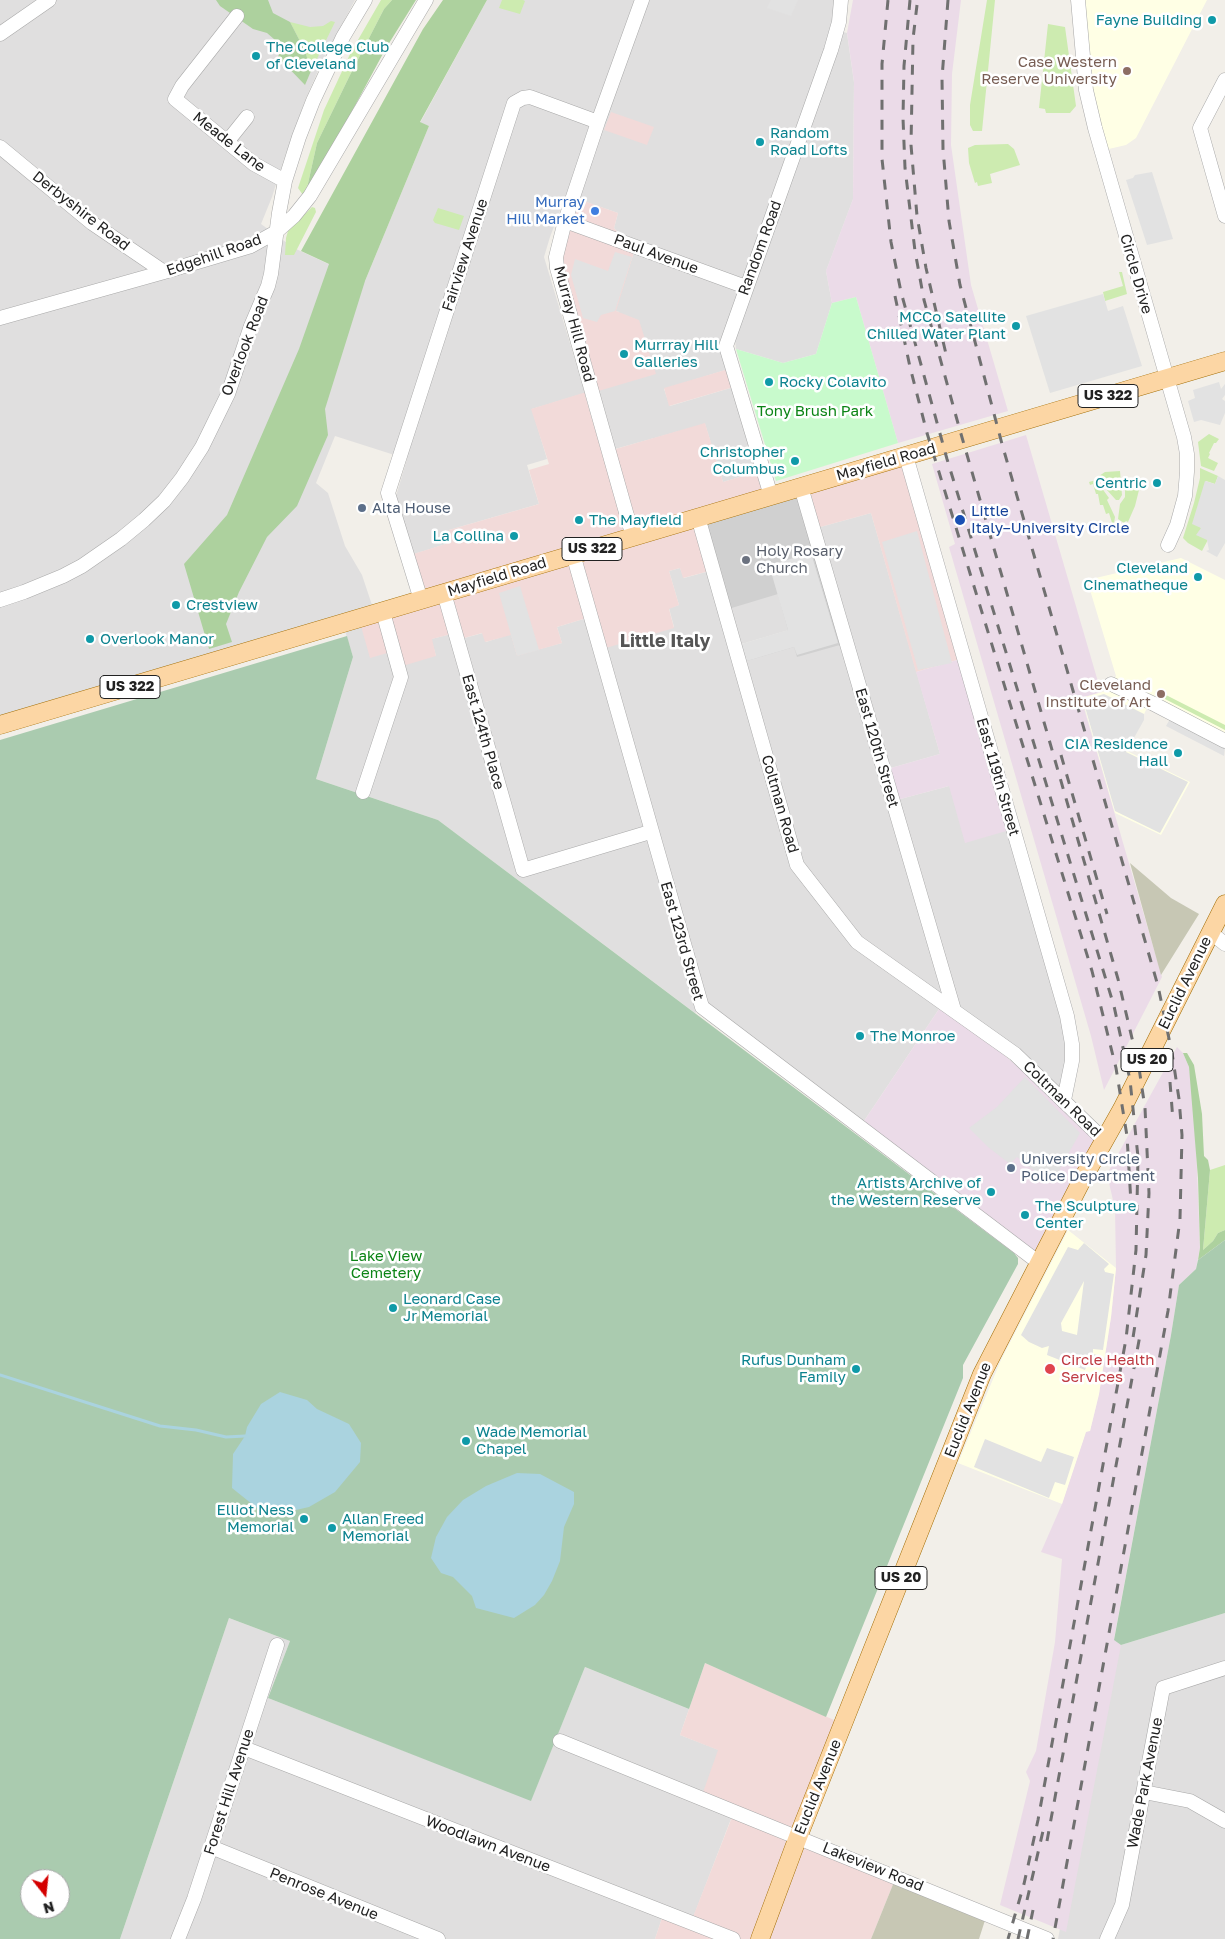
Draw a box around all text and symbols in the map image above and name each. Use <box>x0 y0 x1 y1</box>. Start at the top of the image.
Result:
place label: Fayne Building <box>1096 11 1202 29</box>
marker: Fayne Building <box>1206 14 1218 26</box>
place label: The College Club of Cleveland <box>266 38 389 73</box>
marker: The College Club of Cleveland <box>250 50 262 62</box>
place label: Case Western Reserve University <box>981 53 1117 88</box>
marker: Case Western Reserve University <box>1121 65 1133 77</box>
street label: Meade Lane <box>189 108 269 176</box>
place label: Random Road Lofts <box>770 124 847 159</box>
marker: Random Road Lofts <box>754 136 766 148</box>
street label: Derbyshire Road <box>29 167 133 255</box>
place label: Murray Hill Market <box>506 193 585 228</box>
street label: Fairview Avenue <box>438 196 492 314</box>
street label: Random Road <box>734 198 786 298</box>
marker: Murray Hill Market <box>589 205 601 217</box>
street label: Edgehill Road <box>164 230 264 280</box>
street label: Paul Avenue <box>611 230 701 278</box>
street label: Circle Drive <box>1116 232 1156 316</box>
street label: Murray Hill Road <box>550 264 598 384</box>
street label: Overlook Road <box>218 294 272 398</box>
place label: MCCo Satellite Chilled Water Plant <box>867 308 1006 343</box>
marker: MCCo Satellite Chilled Water Plant <box>1010 320 1022 332</box>
place label: Murrray Hill Galleries <box>634 336 719 371</box>
marker: Murrray Hill Galleries <box>618 348 630 360</box>
place label: Rocky Colavito <box>779 373 887 391</box>
marker: Rocky Colavito <box>763 376 775 388</box>
road number: US 322 <box>1078 384 1138 408</box>
park label: Tony Brush Park <box>757 402 873 420</box>
street label: Mayfield Road <box>834 439 938 485</box>
place label: Christopher Columbus <box>700 443 785 478</box>
marker: Christopher Columbus <box>789 455 801 467</box>
place label: Centric <box>1095 474 1147 492</box>
marker: Centric <box>1151 477 1163 489</box>
place label: Alta House <box>372 499 451 517</box>
marker: Alta House <box>356 502 368 514</box>
place label: Little Italy–University Circle <box>971 502 1129 537</box>
place label: The Mayfield <box>589 511 682 529</box>
marker: Little Italy–University Circle <box>953 513 967 527</box>
marker: The Mayfield <box>573 514 585 526</box>
place label: La Collina <box>433 527 504 545</box>
marker: La Collina <box>508 530 520 542</box>
road number: US 322 <box>562 538 622 560</box>
place label: Holy Rosary Church <box>756 542 843 577</box>
street label: Mayfield Road <box>445 553 549 601</box>
marker: Holy Rosary Church <box>740 554 752 566</box>
place label: Cleveland Cinematheque <box>1083 559 1188 594</box>
marker: Cleveland Cinematheque <box>1192 571 1204 583</box>
place label: Crestview <box>186 596 258 614</box>
marker: Crestview <box>170 599 182 611</box>
place label: Overlook Manor <box>100 630 214 648</box>
district label: Little Italy <box>620 630 710 652</box>
marker: Overlook Manor <box>84 633 96 645</box>
street label: East 124th Place <box>458 672 508 792</box>
road number: US 322 <box>100 676 160 699</box>
place label: Cleveland Institute of Art <box>1045 676 1151 711</box>
street label: East 120th Street <box>851 686 903 810</box>
marker: Cleveland Institute of Art <box>1155 688 1167 700</box>
street label: East 119th Street <box>973 716 1023 838</box>
place label: CIA Residence Hall <box>1065 735 1168 770</box>
marker: CIA Residence Hall <box>1172 747 1184 759</box>
street label: Coltman Road <box>757 753 803 855</box>
street label: East 123rd Street <box>656 879 708 1003</box>
street label: Euclid Avenue <box>1155 934 1215 1032</box>
place label: The Monroe <box>870 1027 955 1045</box>
marker: The Monroe <box>854 1030 866 1042</box>
road number: US 20 <box>1121 1048 1173 1072</box>
street label: Coltman Road <box>1019 1057 1105 1141</box>
place label: University Circle Police Department <box>1021 1150 1155 1185</box>
marker: University Circle Police Department <box>1005 1162 1017 1174</box>
place label: Artists Archive of the Western Reserve <box>831 1174 981 1209</box>
marker: Artists Archive of the Western Reserve <box>985 1186 997 1198</box>
place label: The Sculpture Center <box>1035 1197 1136 1232</box>
marker: The Sculpture Center <box>1019 1209 1031 1221</box>
park label: Lake View Cemetery <box>350 1247 422 1282</box>
place label: Leonard Case Jr Memorial <box>403 1290 501 1325</box>
marker: Leonard Case Jr Memorial <box>387 1302 399 1314</box>
place label: Rufus Dunham Family <box>741 1351 846 1386</box>
place label: Circle Health Services <box>1061 1351 1154 1386</box>
street label: Euclid Avenue <box>941 1360 995 1460</box>
marker: Circle Health Services <box>1043 1362 1057 1376</box>
marker: Rufus Dunham Family <box>850 1363 862 1375</box>
place label: Wade Memorial Chapel <box>476 1423 587 1458</box>
marker: Wade Memorial Chapel <box>460 1435 472 1447</box>
place label: Elliot Ness Memorial <box>216 1501 294 1536</box>
place label: Allan Freed Memorial <box>342 1510 424 1545</box>
marker: Elliot Ness Memorial <box>298 1513 310 1525</box>
marker: Allan Freed Memorial <box>326 1522 338 1534</box>
road number: US 20 <box>875 1566 927 1590</box>
street label: Wade Park Avenue <box>1123 1716 1167 1850</box>
street label: Forest Hill Avenue <box>200 1727 258 1857</box>
street label: Euclid Avenue <box>791 1737 845 1837</box>
street label: Woodlawn Avenue <box>423 1812 553 1876</box>
street label: Lakeview Road <box>820 1839 926 1895</box>
street label: Penrose Avenue <box>267 1864 381 1924</box>
north arrow <box>20 1869 70 1919</box>
text: N <box>42 1898 56 1918</box>

